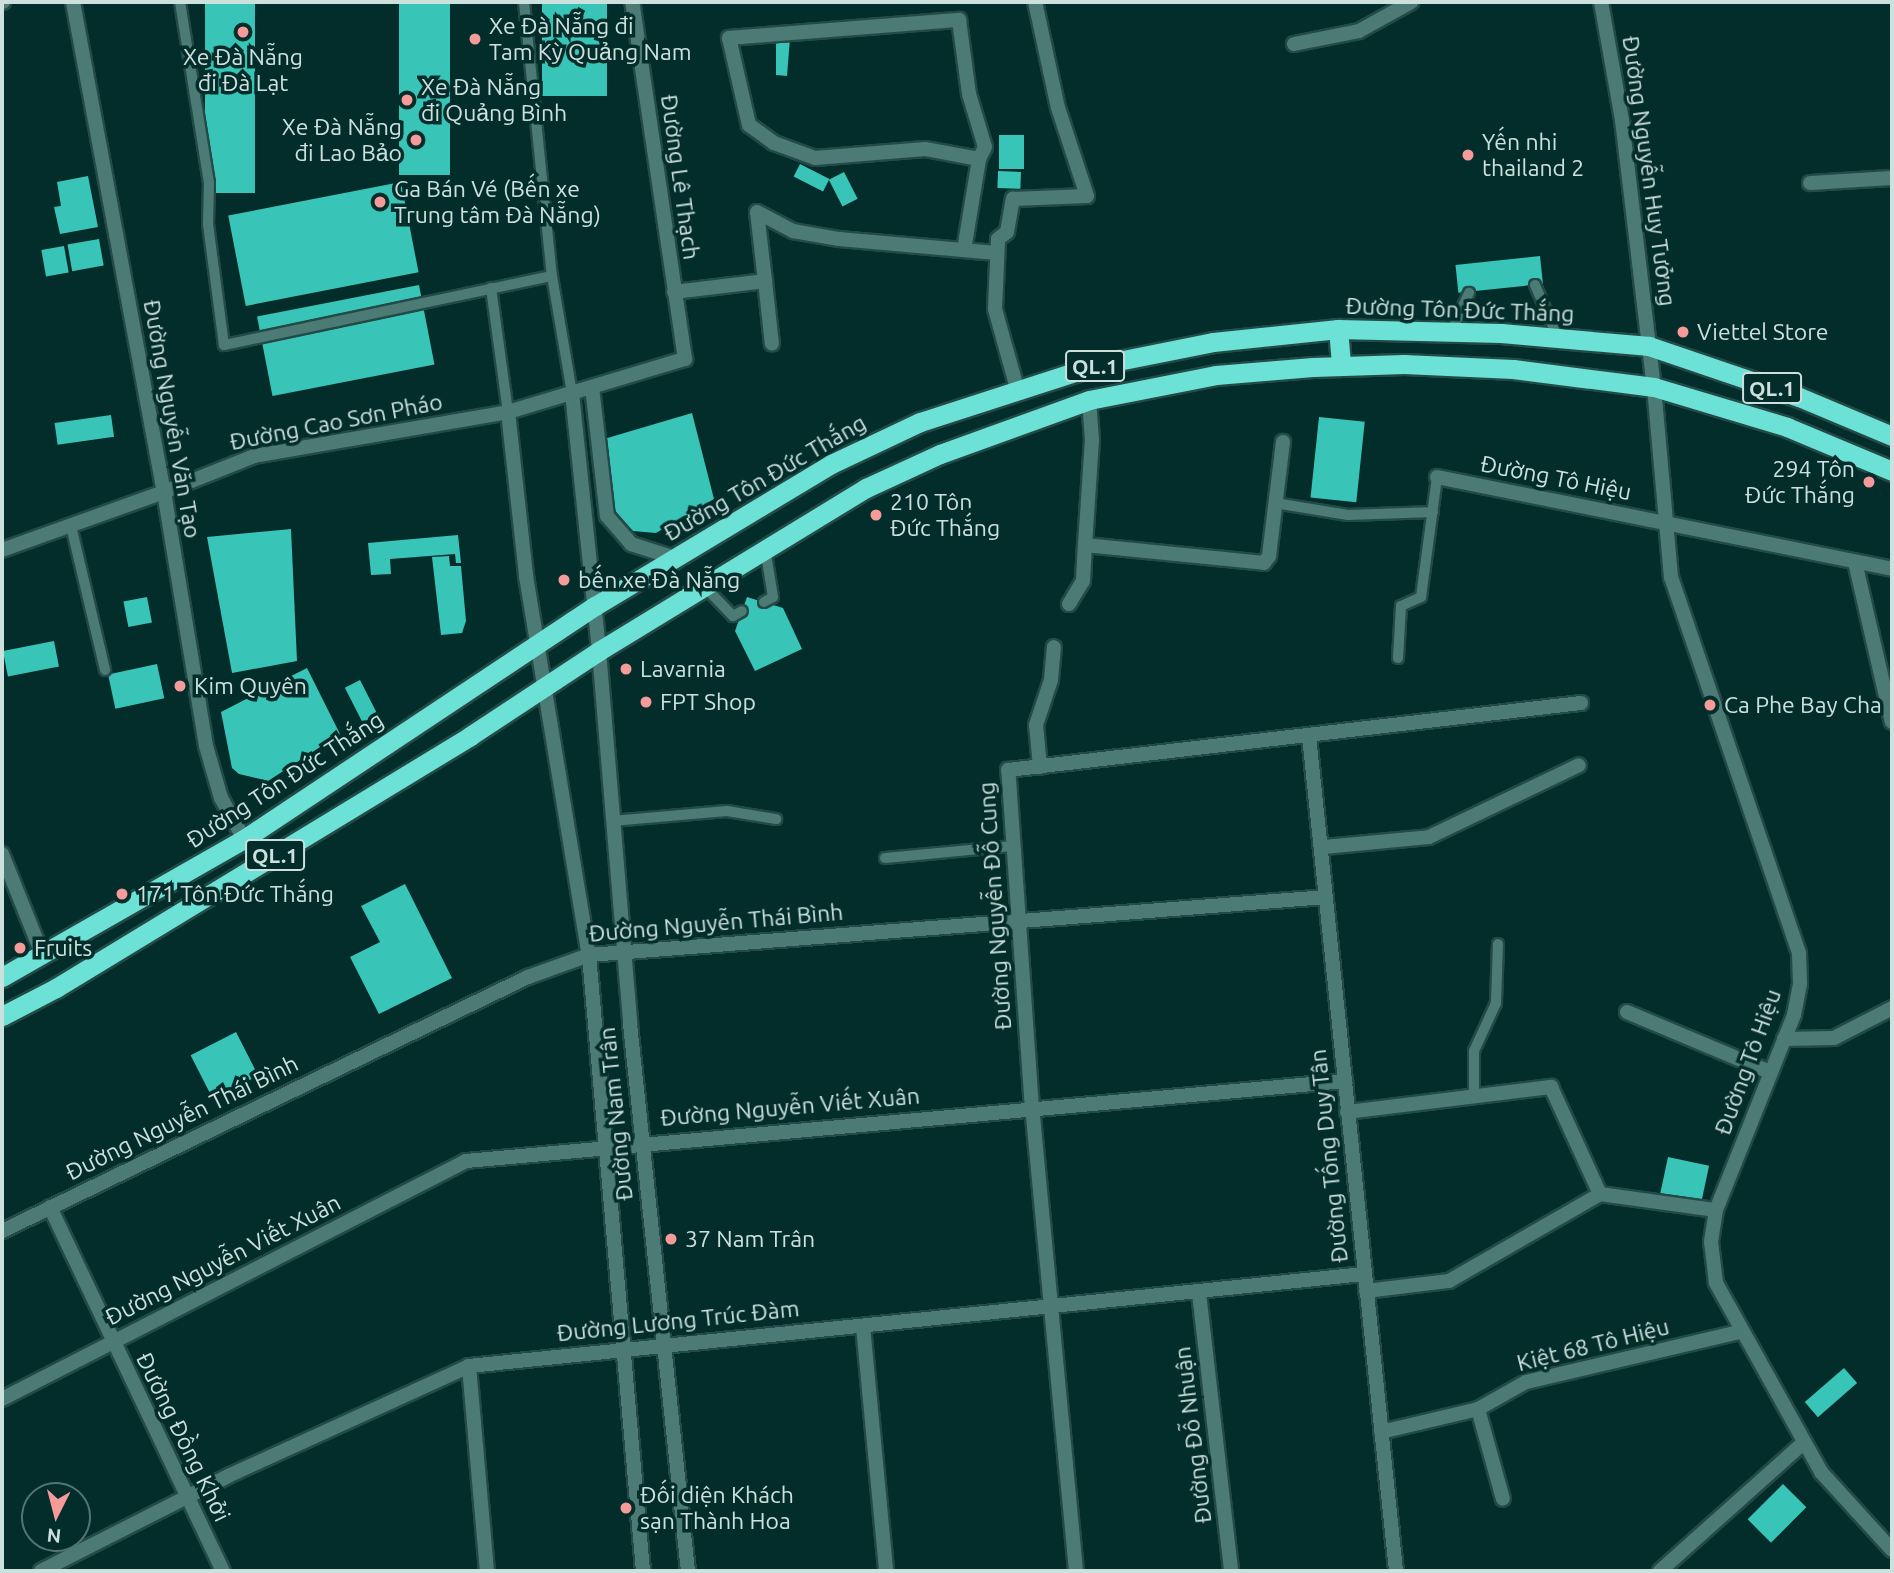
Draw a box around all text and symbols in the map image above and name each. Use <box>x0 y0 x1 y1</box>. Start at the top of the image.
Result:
place label: Xe Đà Nẵng đi Tam Kỳ Quảng Nam <box>489 12 692 66</box>
marker: Xe Đà Nẵng đi Đà Lạt <box>235 24 251 40</box>
marker: Xe Đà Nẵng đi Tam Kỳ Quảng Nam <box>467 31 483 47</box>
street label: Đường Nguyễn Huy Tưởng <box>1616 34 1682 308</box>
place label: Xe Đà Nẵng đi Đà Lạt <box>183 43 303 97</box>
place label: Xe Đà Nẵng đi Quảng Bình <box>421 73 567 127</box>
marker: Xe Đà Nẵng đi Quảng Bình <box>399 92 415 108</box>
street label: Đường Lê Thạch <box>655 93 705 261</box>
place label: Xe Đà Nẵng đi Lao Bảo <box>282 113 402 167</box>
place label: Yến nhi thailand 2 <box>1482 128 1584 182</box>
marker: Xe Đà Nẵng đi Lao Bảo <box>408 132 424 148</box>
marker: Yến nhi thailand 2 <box>1460 147 1476 163</box>
place label: Ga Bán Vé (Bến xe Trung tâm Đà Nẵng) <box>394 175 601 229</box>
marker: Ga Bán Vé (Bến xe Trung tâm Đà Nẵng) <box>372 194 388 210</box>
street label: Đường Tôn Đức Thắng <box>1345 292 1575 328</box>
street label: Đường Nguyễn Văn Tạo <box>137 298 207 540</box>
place label: Viettel Store <box>1697 318 1829 346</box>
marker: Viettel Store <box>1675 324 1691 340</box>
road number: QL.1 <box>1064 348 1126 384</box>
road number: QL.1 <box>1740 370 1803 406</box>
street label: Đường Cao Sơn Pháo <box>227 388 445 456</box>
street label: Đường Tôn Đức Thắng <box>659 409 871 547</box>
street label: Đường Tô Hiệu <box>1478 450 1634 506</box>
place label: 294 Tôn Đức Thắng <box>1745 455 1855 509</box>
marker: 294 Tôn Đức Thắng <box>1861 474 1877 490</box>
place label: 210 Tôn Đức Thắng <box>890 488 1000 542</box>
marker: 210 Tôn Đức Thắng <box>868 507 884 523</box>
place label: bến xe Đà Nẵng <box>578 566 740 594</box>
marker: bến xe Đà Nẵng <box>556 572 572 588</box>
place label: Lavarnia <box>640 655 726 683</box>
marker: Lavarnia <box>618 661 634 677</box>
place label: Kim Quyên <box>194 672 307 700</box>
marker: Kim Quyên <box>172 678 188 694</box>
place label: FPT Shop <box>660 688 756 716</box>
place label: Ca Phe Bay Cha <box>1724 691 1882 719</box>
marker: FPT Shop <box>638 694 654 710</box>
marker: Ca Phe Bay Cha <box>1702 697 1718 713</box>
street label: Đường Tôn Đức Thắng <box>181 706 389 854</box>
street label: Đường Nguyễn Đỗ Cung <box>973 781 1017 1031</box>
road number: QL.1 <box>244 838 306 872</box>
place label: 171 Tôn Đức Thắng <box>136 880 334 908</box>
marker: 171 Tôn Đức Thắng <box>114 886 130 902</box>
street label: Đường Nguyễn Thái Bình <box>588 898 844 948</box>
place label: Fruits <box>34 934 92 962</box>
marker: Fruits <box>12 940 28 956</box>
street label: Đường Tô Hiệu <box>1709 985 1787 1139</box>
street label: Đường Nam Trân <box>593 1026 639 1202</box>
street label: Đường Tống Duy Tân <box>1304 1048 1354 1264</box>
street label: Đường Nguyễn Thái Bình <box>61 1050 303 1186</box>
street label: Đường Nguyễn Viết Xuân <box>659 1082 921 1132</box>
street label: Đường Nguyễn Viết Xuân <box>101 1189 345 1331</box>
place label: 37 Nam Trân <box>685 1225 815 1253</box>
marker: 37 Nam Trân <box>663 1231 679 1247</box>
street label: Đường Lương Trúc Đàm <box>555 1295 801 1347</box>
street label: Kiệt 68 Tô Hiệu <box>1514 1313 1672 1377</box>
street label: Đường Đỗ Nhuận <box>1168 1345 1218 1525</box>
street label: Đường Đồng Khởi <box>130 1348 236 1526</box>
place label: Đối diện Khách sạn Thành Hoa <box>640 1481 794 1535</box>
north arrow <box>21 1482 91 1552</box>
marker: Đối diện Khách sạn Thành Hoa <box>618 1500 634 1516</box>
text: N <box>46 1524 62 1548</box>

